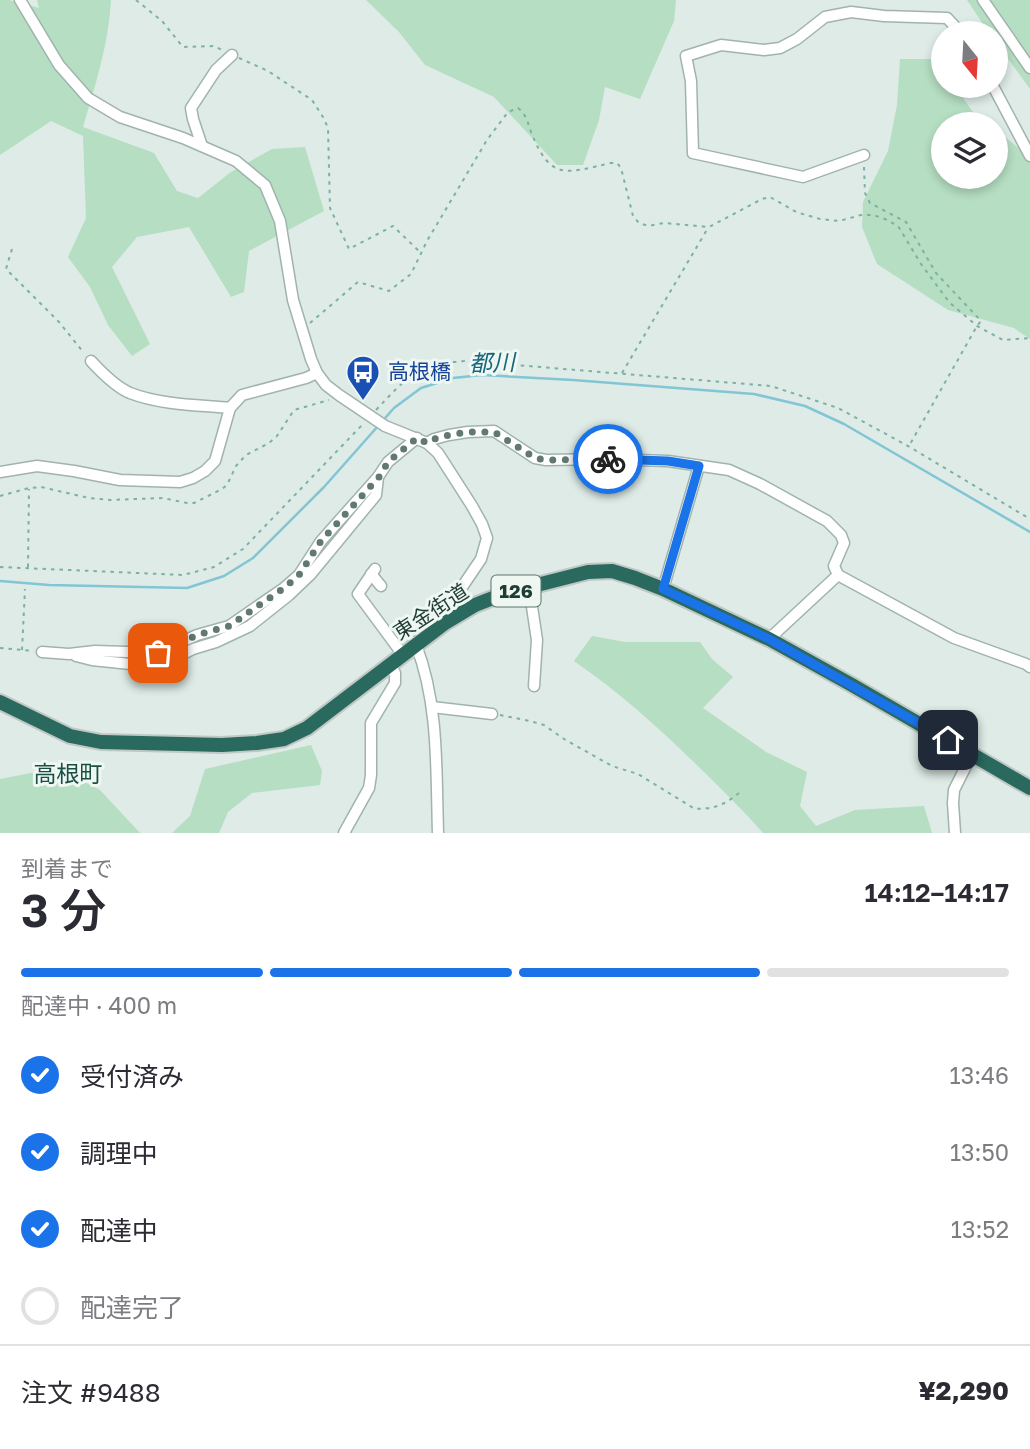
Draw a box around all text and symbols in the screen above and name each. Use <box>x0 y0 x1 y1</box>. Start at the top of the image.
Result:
north arrow <box>931 21 1008 98</box>
map controls <box>931 21 1008 189</box>
button: layers <box>931 112 1008 189</box>
water label: 都川 <box>468 347 518 377</box>
bus stop icon: 高根橋 <box>344 353 382 402</box>
place label: 高根橋 <box>388 358 451 384</box>
courier <box>573 424 643 494</box>
icon: bike <box>589 440 627 478</box>
road number: 126 <box>491 576 540 606</box>
street label: 東金街道 <box>388 577 473 645</box>
pin <box>128 623 188 683</box>
icon: bag <box>139 634 177 672</box>
pin <box>918 710 978 770</box>
icon: home <box>929 721 967 759</box>
district label: 高根町 <box>34 759 103 787</box>
text: 到着まで <box>21 854 113 882</box>
text: 14:12–14:17 <box>864 877 1009 908</box>
text: 3 分 <box>21 882 106 937</box>
text: 配達中 · 400 m <box>21 991 177 1019</box>
icon: check <box>21 1056 59 1094</box>
text: 受付済み <box>80 1061 184 1092</box>
text: 13:46 <box>950 1061 1009 1089</box>
icon: check <box>21 1133 59 1171</box>
text: 調理中 <box>80 1138 158 1169</box>
text: 13:50 <box>950 1138 1009 1166</box>
icon: check <box>21 1210 59 1248</box>
text: 配達中 <box>80 1215 158 1246</box>
text: 13:52 <box>951 1215 1009 1243</box>
text: 配達完了 <box>80 1292 184 1323</box>
text: ¥2,290 <box>918 1375 1009 1406</box>
text: 注文 #9488 <box>21 1377 161 1408</box>

